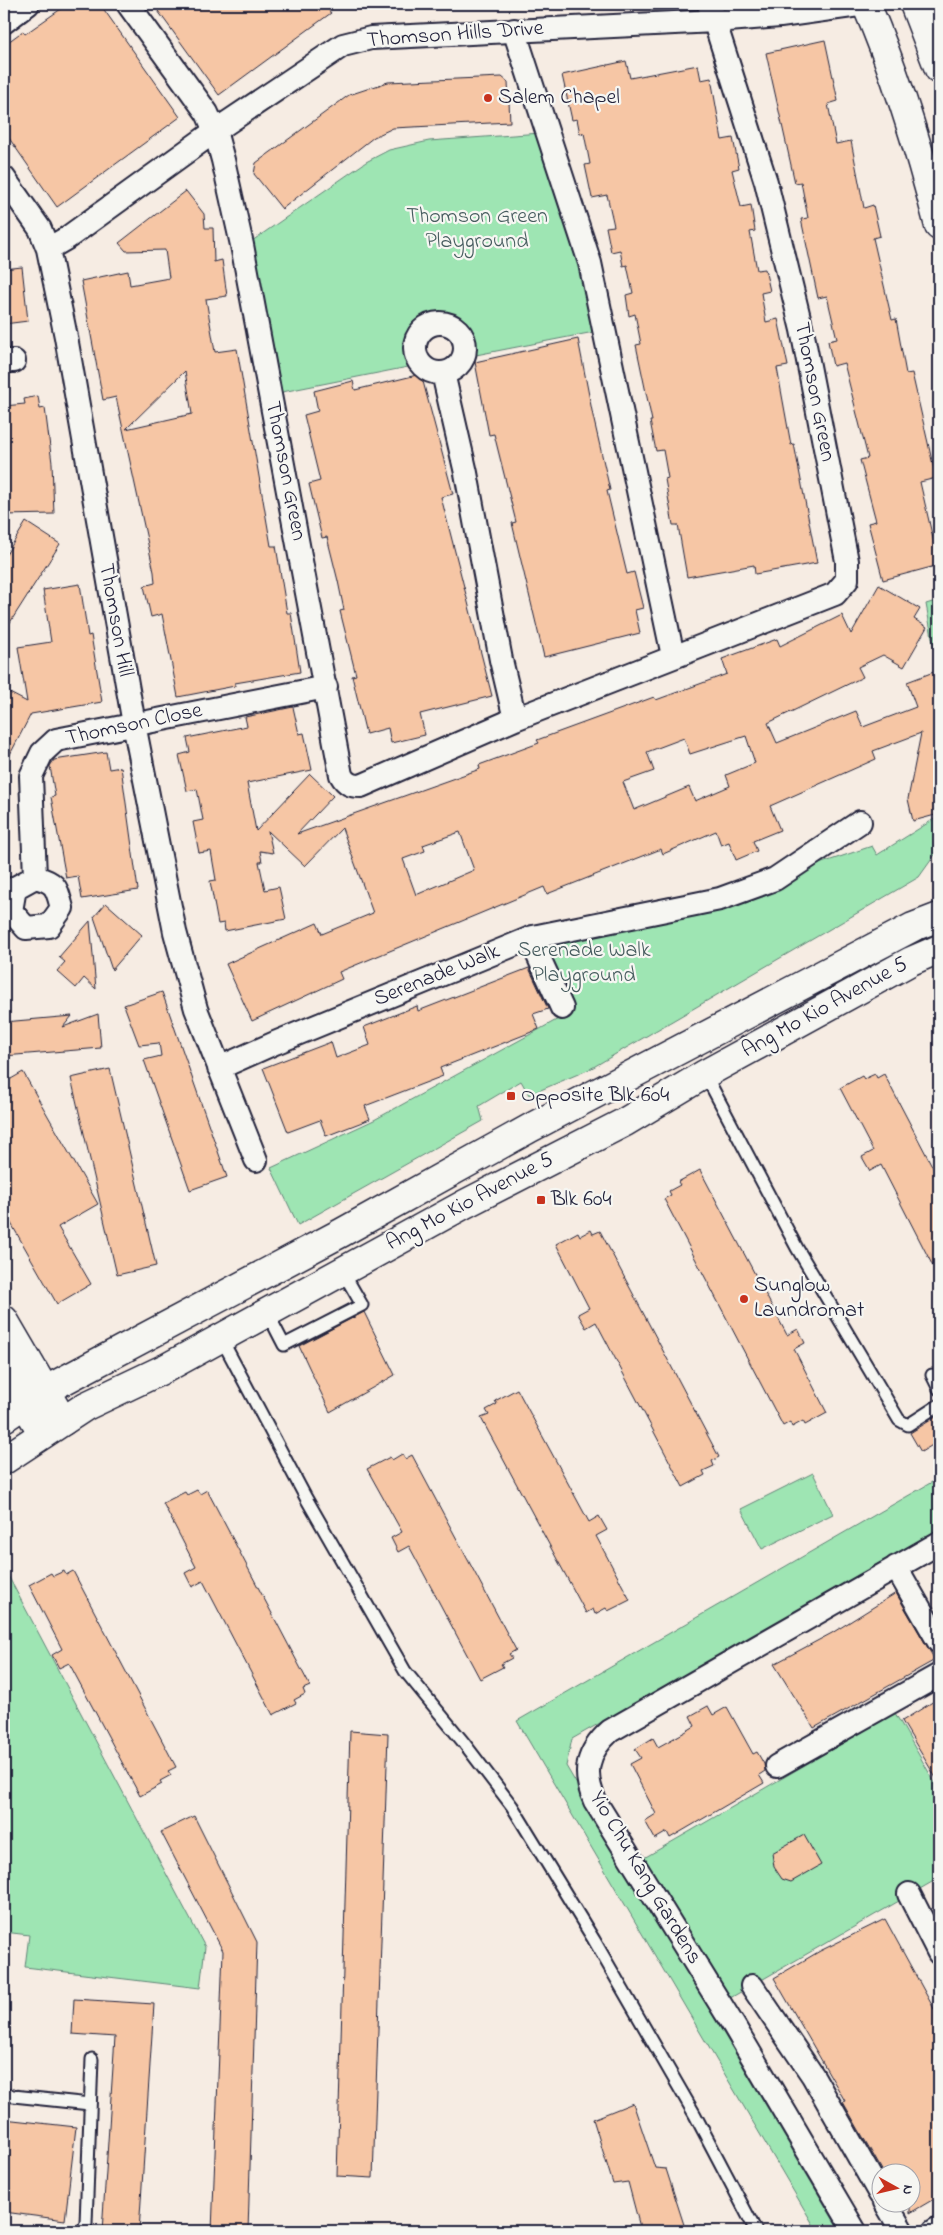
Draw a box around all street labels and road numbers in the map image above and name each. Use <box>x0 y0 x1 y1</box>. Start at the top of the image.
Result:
street label: Thomson Hills Drive <box>365 13 545 57</box>
street label: Thomson Green <box>785 319 843 465</box>
street label: Thomson Green <box>256 398 314 544</box>
street label: Thomson Hill <box>89 561 141 679</box>
street label: Thomson Close <box>63 695 205 755</box>
street label: Serenade Walk <box>369 936 505 1016</box>
street label: Ang Mo Kio Avenue 5 <box>736 949 914 1068</box>
street label: Ang Mo Kio Avenue 5 <box>381 1144 560 1261</box>
street label: Yio Chu Kang Gardens <box>580 1785 709 1971</box>

